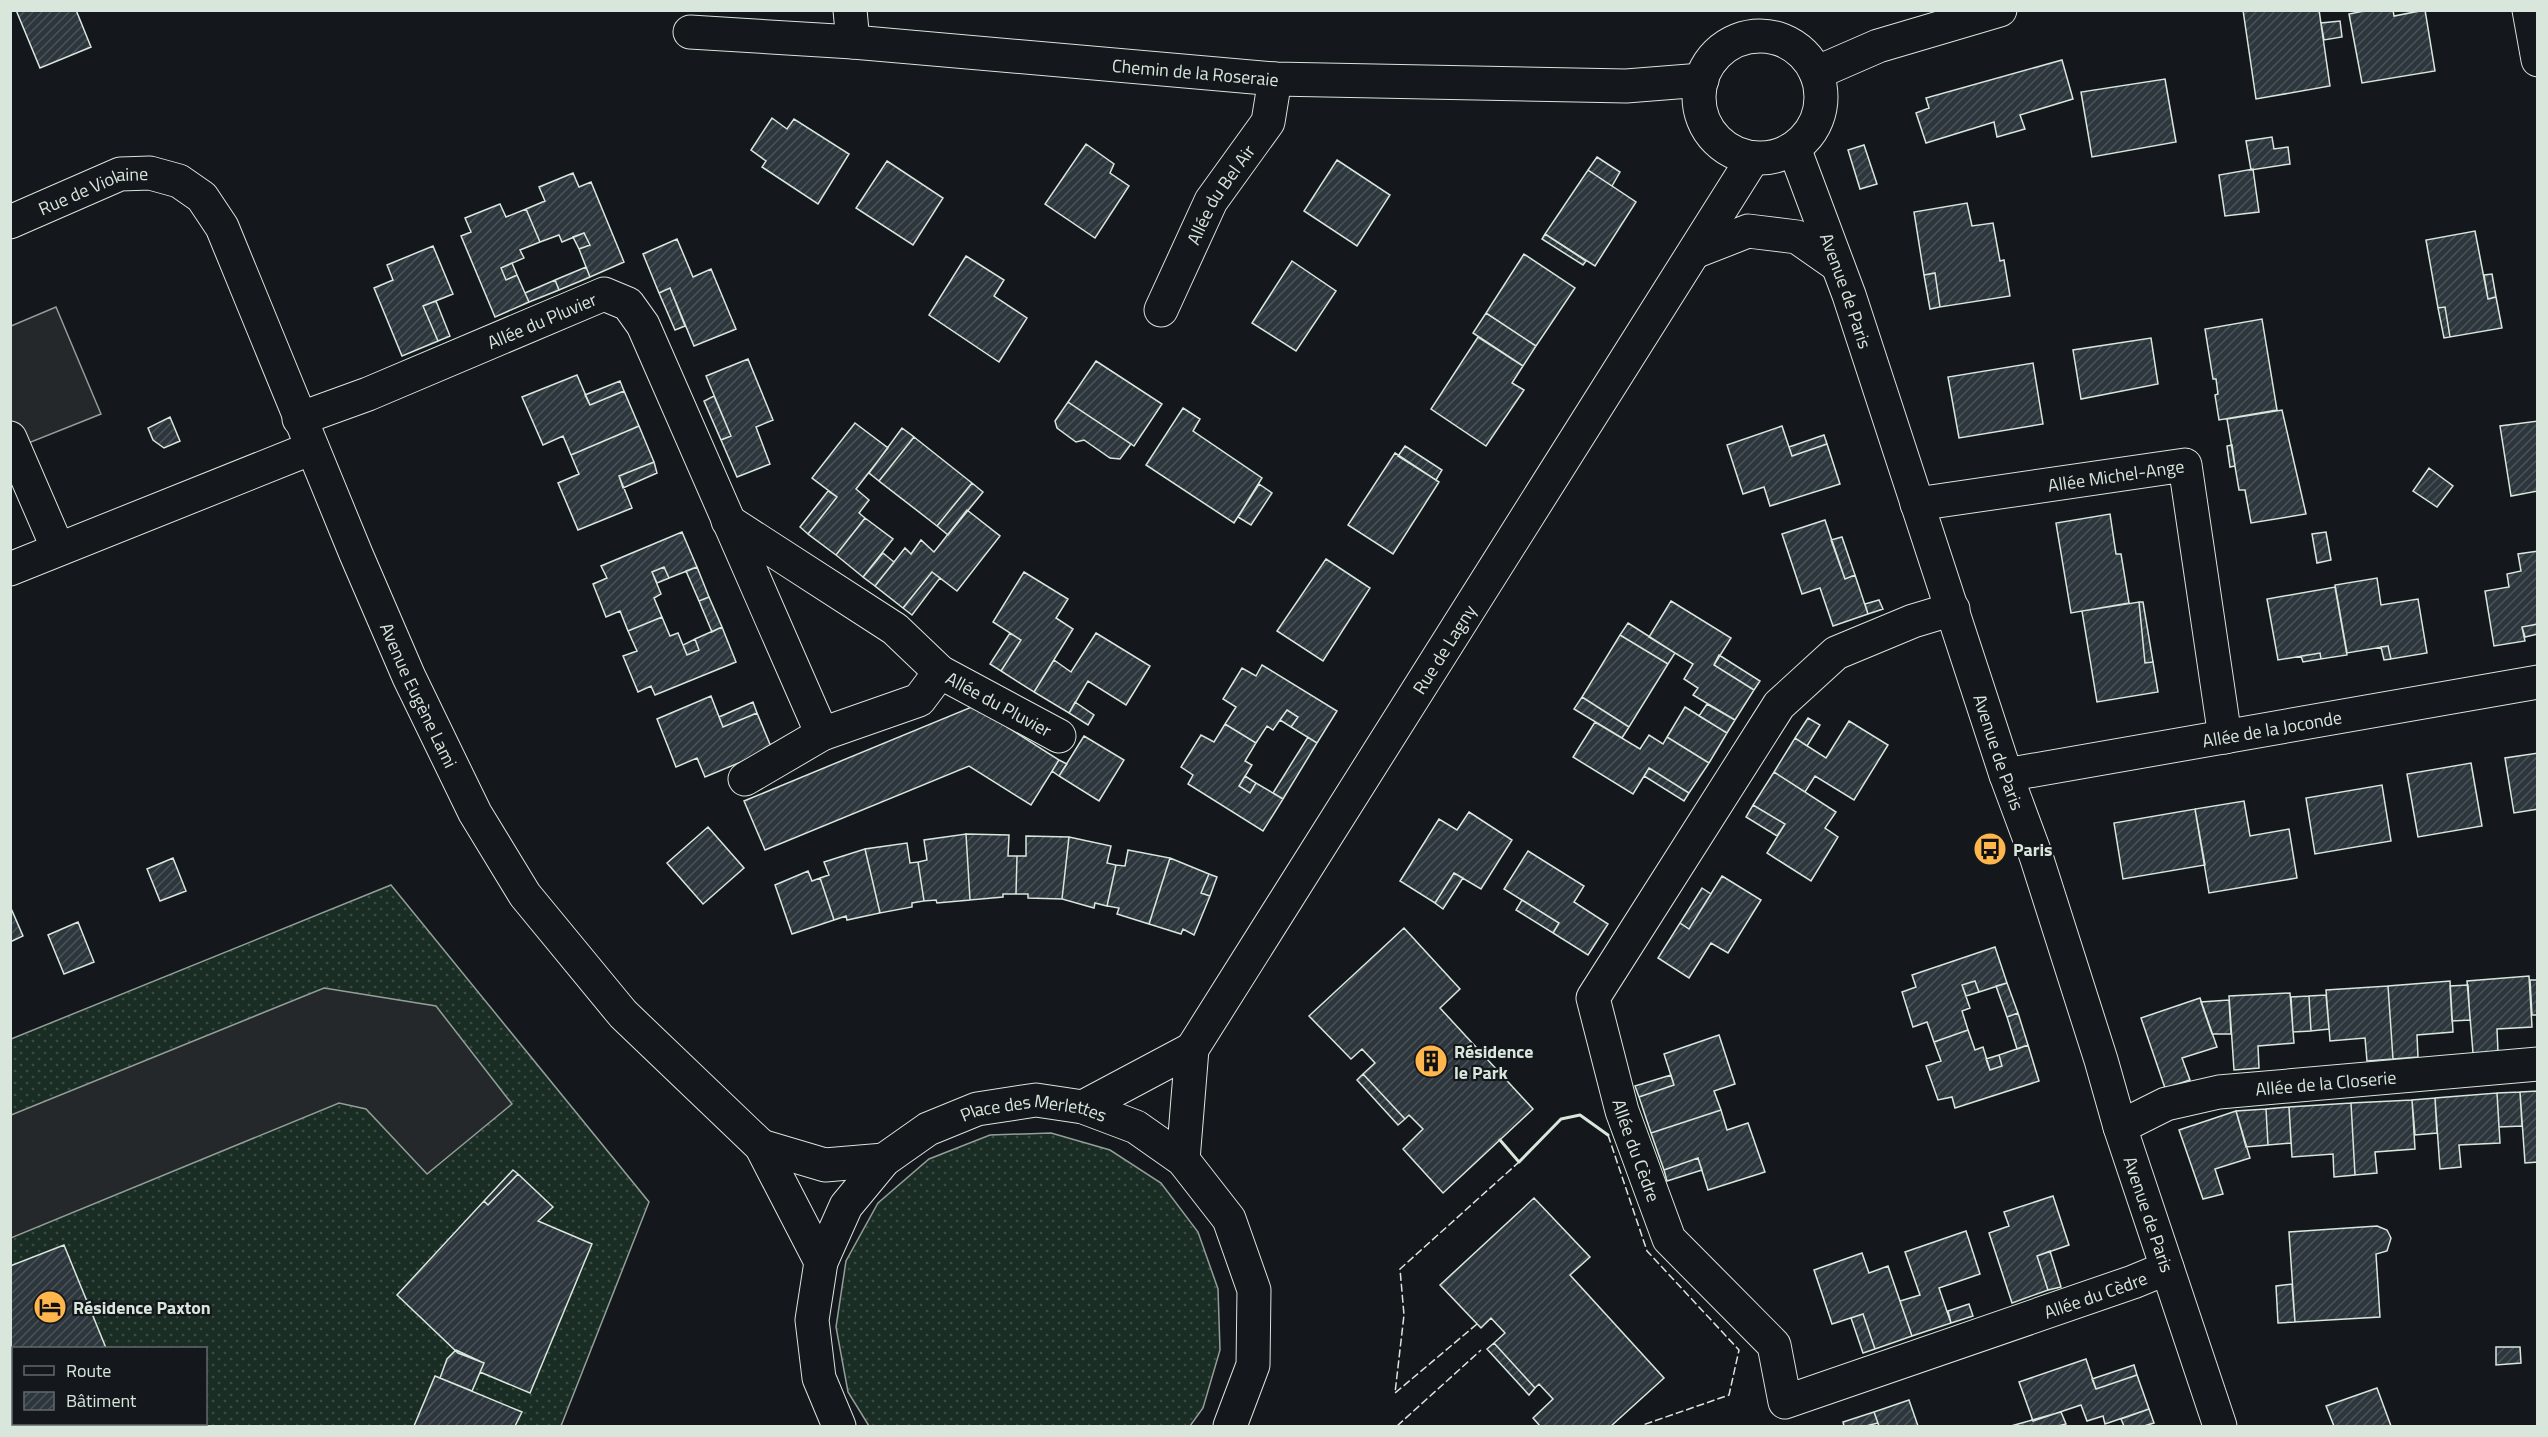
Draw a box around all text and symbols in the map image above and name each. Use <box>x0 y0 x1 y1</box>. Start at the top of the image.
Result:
street label: Chemin de la Roseraie <box>1111 51 1280 93</box>
street label: Allée du Bel Air <box>1179 139 1261 249</box>
street label: Rue de Violaine <box>34 160 148 222</box>
street label: Avenue de Paris <box>1813 229 1879 352</box>
street label: Allée du Pluvier <box>483 285 601 356</box>
street label: Allée Michel-Ange <box>2046 452 2186 498</box>
street label: Rue de Lagny <box>1405 599 1482 699</box>
street label: Avenue Eugène Lami <box>374 618 464 772</box>
street label: Allée du Pluvier <box>941 664 1057 743</box>
street label: Avenue de Paris <box>1967 690 2031 814</box>
street label: Allée de la Joconde <box>2200 703 2344 754</box>
bus stop icon: Paris <box>1972 831 2008 867</box>
place label: Paris <box>2013 836 2053 863</box>
place label: Résidence le Park <box>1454 1038 1534 1086</box>
building icon: Résidence le Park <box>1413 1043 1449 1079</box>
street label: Allée de la Closerie <box>2254 1063 2397 1102</box>
street label: Place des Merlettes <box>956 1086 1111 1128</box>
street label: Allée du Cèdre <box>1606 1096 1668 1206</box>
street label: Avenue de Paris <box>2117 1152 2181 1276</box>
street label: Allée du Cèdre <box>2040 1264 2151 1325</box>
hotel icon: Résidence Paxton <box>32 1289 68 1325</box>
place label: Résidence Paxton <box>73 1294 211 1321</box>
legend <box>12 1347 207 1425</box>
text: Route <box>66 1357 111 1384</box>
text: Bâtiment <box>66 1387 137 1414</box>

